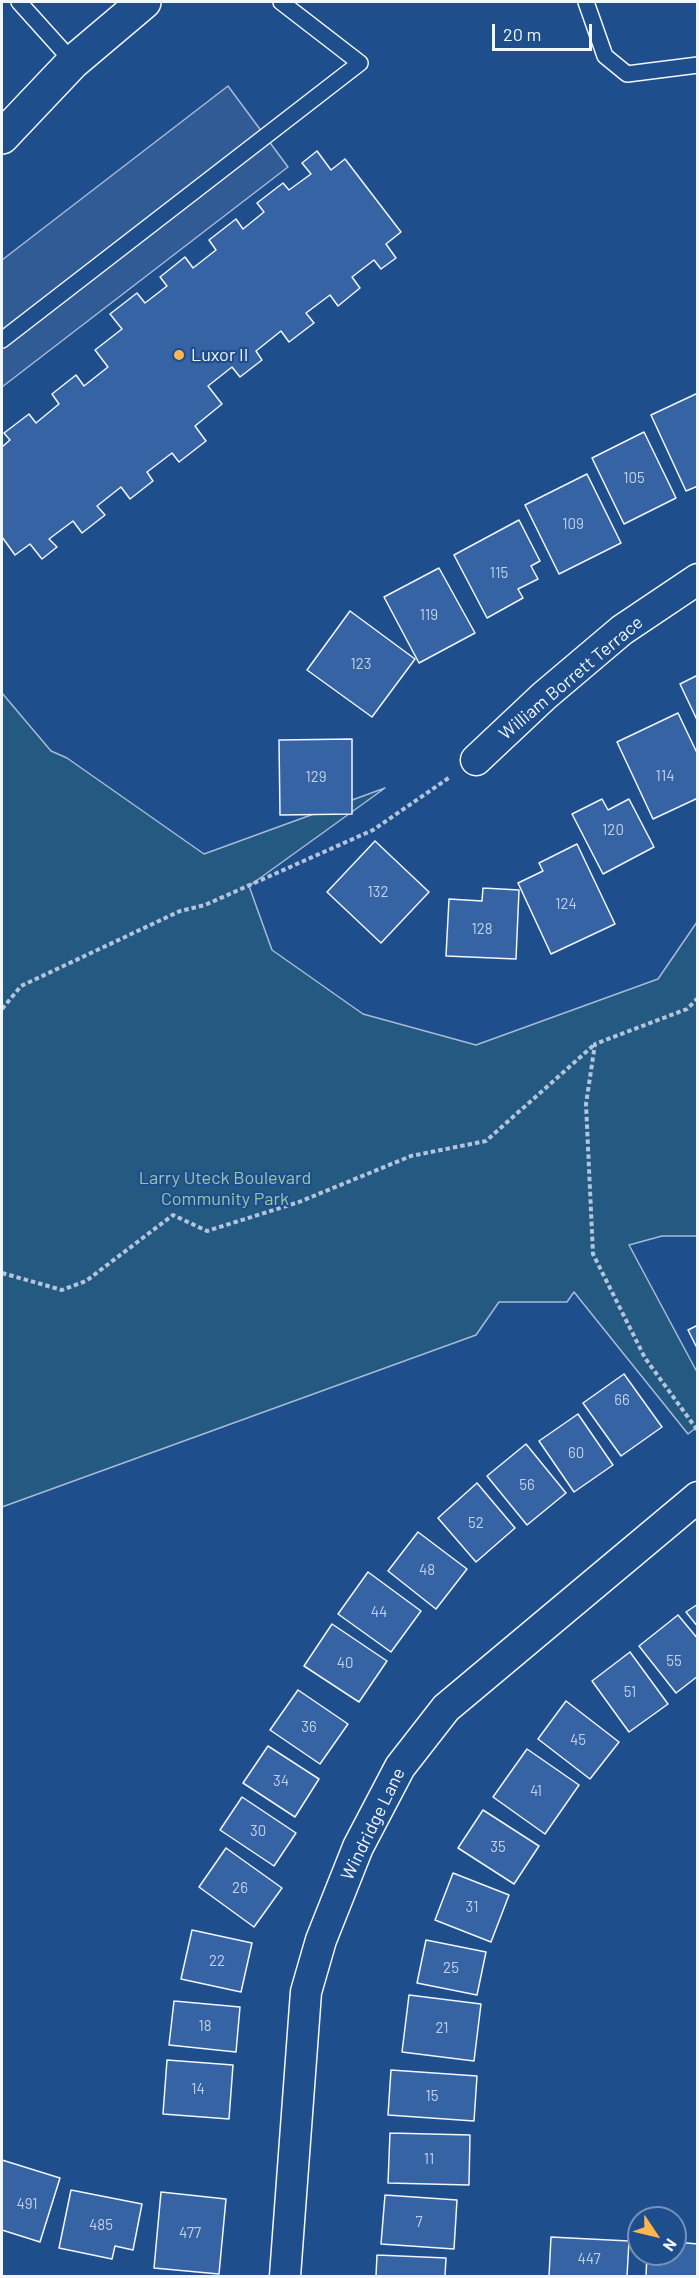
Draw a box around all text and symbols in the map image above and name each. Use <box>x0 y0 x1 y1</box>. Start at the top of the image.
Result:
scale bar <box>495 12 596 50</box>
text: 20 m <box>503 23 541 45</box>
place label: Luxor II <box>191 344 248 366</box>
marker: Luxor II <box>172 348 186 362</box>
house number: 105 <box>623 469 645 487</box>
house number: 109 <box>562 515 584 533</box>
house number: 115 <box>490 564 508 582</box>
house number: 119 <box>420 606 438 624</box>
street label: William Borrett Terrace <box>495 612 647 744</box>
house number: 123 <box>351 655 371 673</box>
house number: 114 <box>656 767 674 785</box>
house number: 129 <box>305 768 327 786</box>
house number: 120 <box>602 821 624 839</box>
house number: 132 <box>367 883 389 901</box>
house number: 124 <box>555 895 577 913</box>
house number: 128 <box>471 920 493 938</box>
park label: Larry Uteck Boulevard Community Park <box>139 1167 311 1210</box>
house number: 66 <box>614 1391 630 1409</box>
house number: 60 <box>568 1444 584 1462</box>
house number: 56 <box>519 1476 535 1494</box>
house number: 52 <box>468 1514 484 1532</box>
house number: 48 <box>419 1561 435 1579</box>
house number: 44 <box>371 1603 387 1621</box>
house number: 55 <box>666 1652 682 1670</box>
house number: 40 <box>337 1654 353 1672</box>
house number: 51 <box>624 1683 636 1701</box>
house number: 36 <box>301 1718 317 1736</box>
house number: 45 <box>570 1731 586 1749</box>
street label: Windridge Lane <box>337 1764 409 1884</box>
house number: 34 <box>273 1772 289 1790</box>
house number: 41 <box>530 1782 542 1800</box>
house number: 30 <box>250 1822 266 1840</box>
house number: 35 <box>490 1838 506 1856</box>
house number: 26 <box>232 1879 248 1897</box>
house number: 31 <box>466 1898 478 1916</box>
house number: 22 <box>209 1952 225 1970</box>
house number: 25 <box>443 1959 459 1977</box>
house number: 18 <box>198 2017 212 2035</box>
house number: 21 <box>435 2019 449 2037</box>
house number: 14 <box>191 2080 205 2098</box>
house number: 15 <box>426 2087 438 2105</box>
house number: 11 <box>424 2150 434 2168</box>
house number: 491 <box>16 2195 38 2213</box>
north arrow <box>627 2206 687 2266</box>
house number: 7 <box>415 2213 423 2231</box>
house number: 485 <box>89 2216 113 2234</box>
house number: 477 <box>179 2224 201 2242</box>
text: N <box>660 2236 681 2255</box>
house number: 447 <box>577 2250 601 2268</box>

